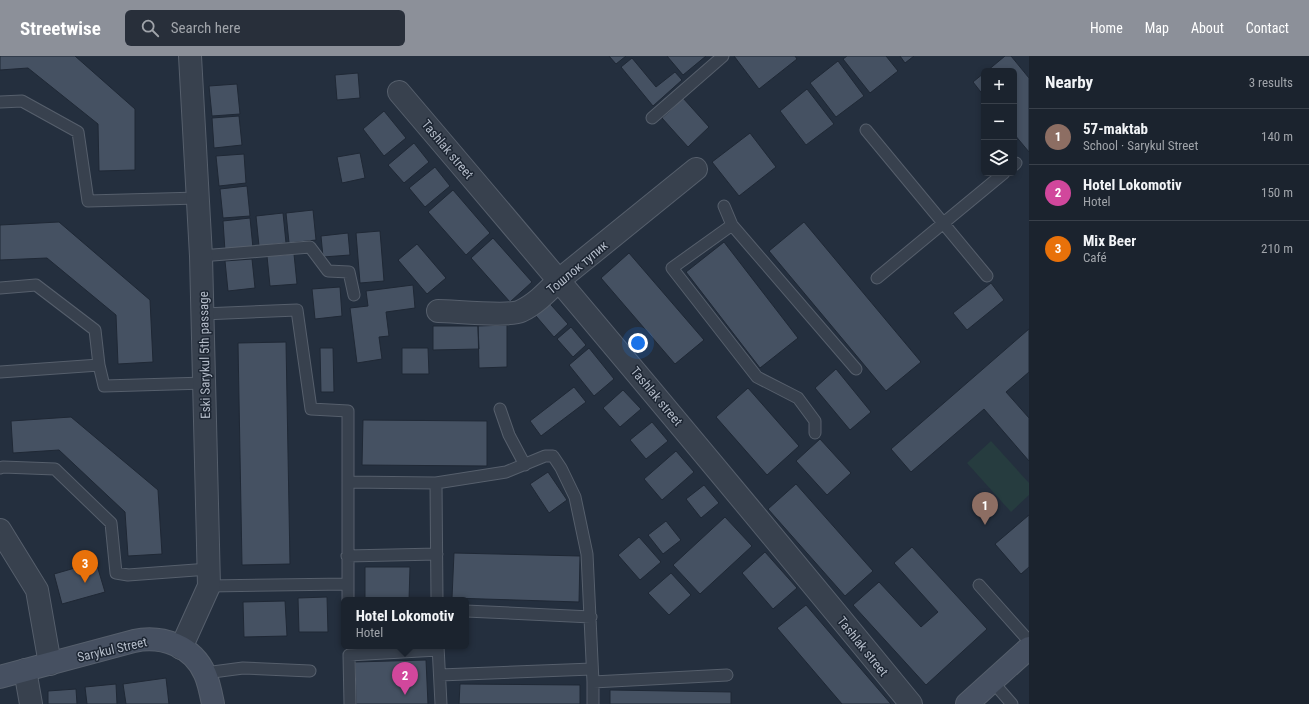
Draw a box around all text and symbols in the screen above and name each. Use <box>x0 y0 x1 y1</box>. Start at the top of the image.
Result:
search box <box>125 10 405 46</box>
text: Streetwise <box>20 17 101 40</box>
icon: search <box>139 17 161 39</box>
text: Search here <box>171 19 241 37</box>
text: Home <box>1090 20 1123 36</box>
text: Map <box>1145 20 1169 36</box>
text: About <box>1191 20 1224 36</box>
text: Contact <box>1246 20 1289 36</box>
map controls <box>981 68 1017 176</box>
button: + <box>981 68 1017 104</box>
text: Nearby <box>1045 72 1093 92</box>
text: 3 results <box>1249 75 1293 90</box>
button: − <box>981 104 1017 140</box>
street label: Tashlak street <box>419 117 477 182</box>
text: 57-maktab <box>1083 120 1148 138</box>
text: 1 <box>1055 129 1061 144</box>
text: 140 m <box>1261 129 1293 144</box>
text: School · Sarykul Street <box>1083 138 1198 153</box>
button: layers <box>981 140 1017 176</box>
text: Hotel Lokomotiv <box>1083 176 1182 194</box>
text: 2 <box>1055 185 1061 200</box>
text: 150 m <box>1261 185 1293 200</box>
text: Hotel <box>1083 194 1111 209</box>
text: Mix Beer <box>1083 232 1136 250</box>
street label: Тошлок тупик <box>544 237 611 297</box>
text: 3 <box>1055 241 1061 256</box>
text: 210 m <box>1261 241 1293 256</box>
text: Café <box>1083 250 1107 265</box>
street label: Eski Sarykul 5th passage <box>196 291 213 419</box>
your location <box>628 333 648 353</box>
street label: Tashlak street <box>628 364 686 429</box>
pin: 1 <box>972 492 998 525</box>
pin: 3 <box>72 550 98 583</box>
popup <box>341 597 469 649</box>
text: Hotel Lokomotiv <box>356 607 454 625</box>
street label: Tashlak street <box>834 614 891 679</box>
text: Hotel <box>356 625 383 640</box>
street label: Sarykul Street <box>76 634 149 665</box>
pin: 2 <box>392 662 418 695</box>

